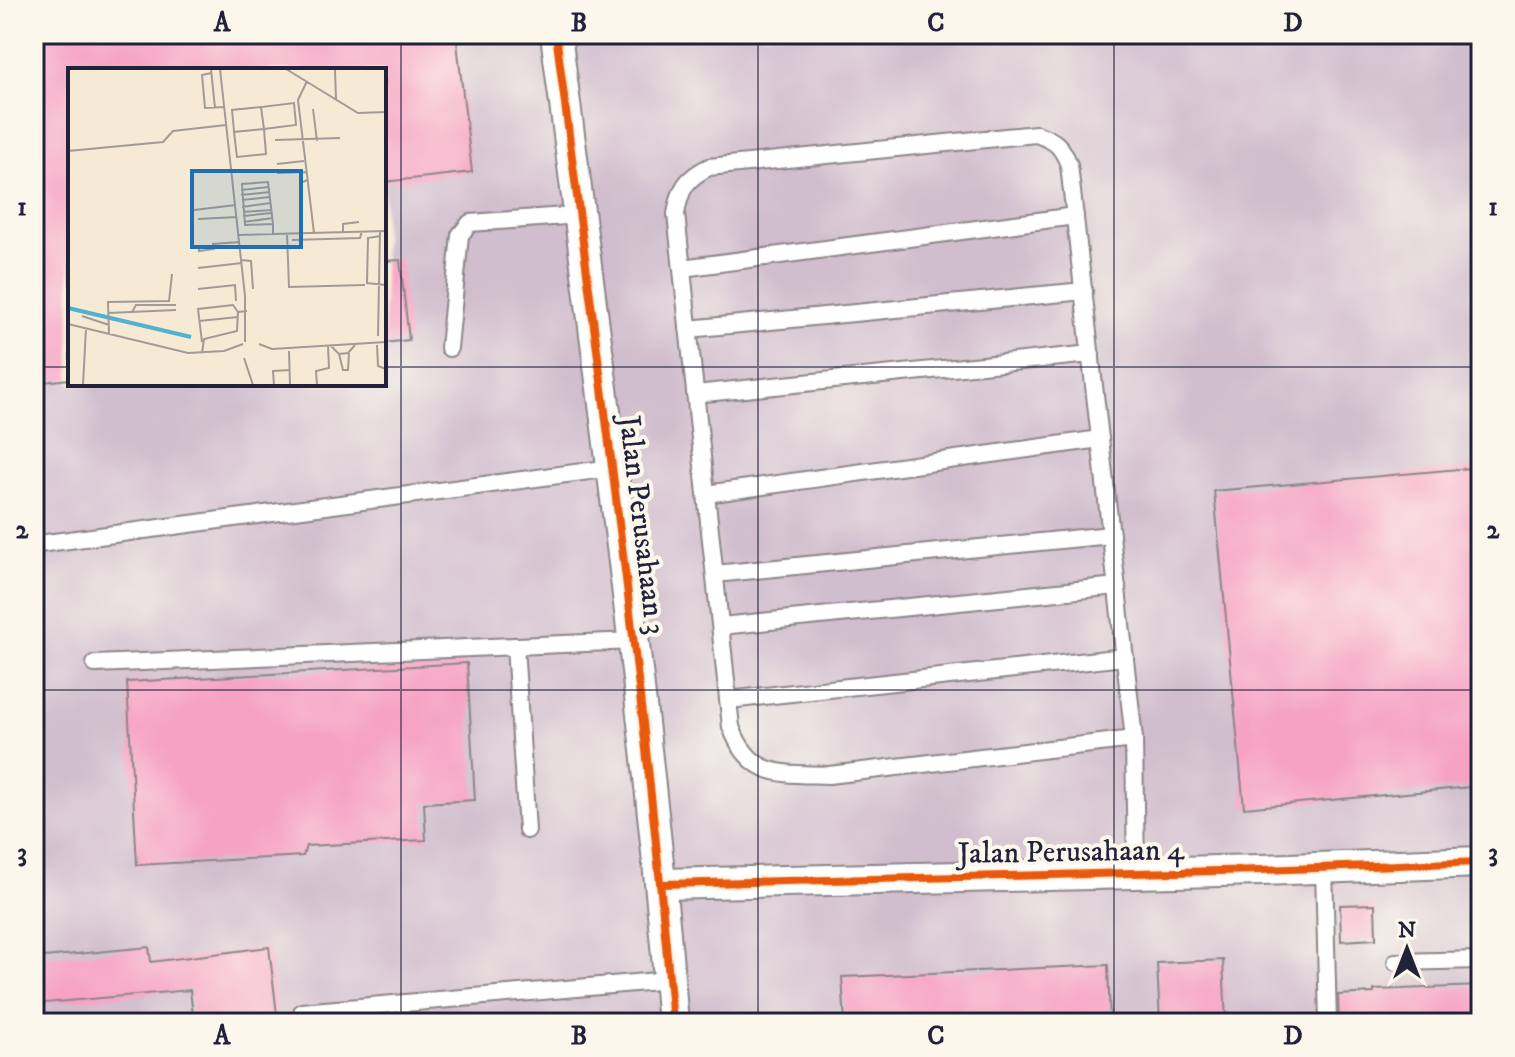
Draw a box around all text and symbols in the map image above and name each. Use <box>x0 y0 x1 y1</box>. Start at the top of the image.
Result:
text: A <box>213 7 232 40</box>
text: B <box>571 7 587 40</box>
text: C <box>927 7 945 40</box>
text: D <box>1283 7 1303 40</box>
inset map <box>68 68 386 386</box>
text: 1 <box>17 191 27 224</box>
text: 1 <box>1488 191 1498 224</box>
street label: Jalan Perusahaan 3 <box>609 411 673 637</box>
text: 2 <box>16 514 30 547</box>
text: 2 <box>1487 514 1501 547</box>
street label: Jalan Perusahaan 4 <box>955 832 1185 873</box>
text: 3 <box>17 837 27 870</box>
text: 3 <box>1488 837 1498 870</box>
north arrow <box>1367 909 1447 989</box>
text: N <box>1398 917 1416 944</box>
text: A <box>213 1020 232 1053</box>
text: B <box>571 1020 587 1053</box>
text: C <box>927 1020 945 1053</box>
text: D <box>1283 1020 1303 1053</box>

